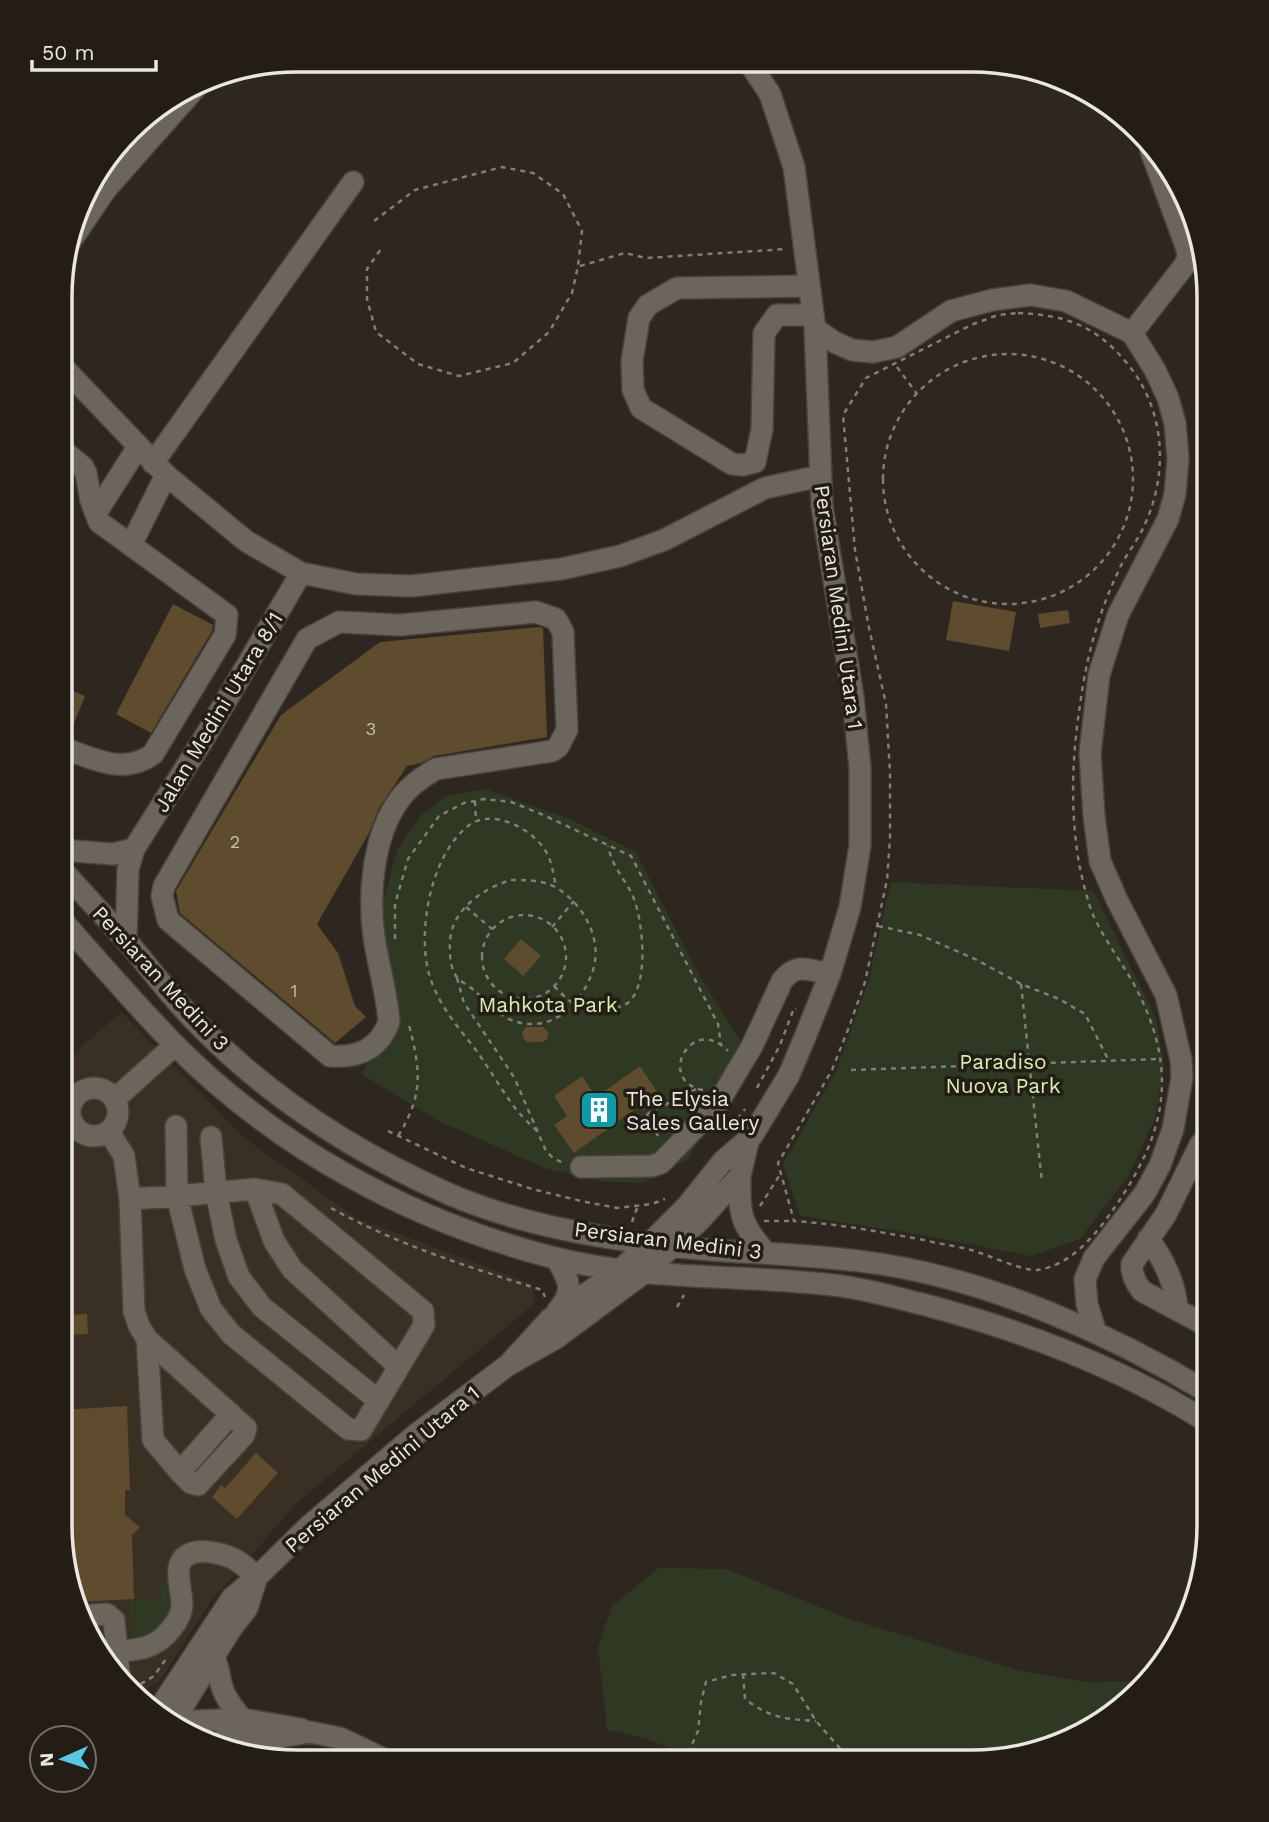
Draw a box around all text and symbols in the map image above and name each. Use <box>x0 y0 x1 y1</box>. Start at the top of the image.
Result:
scale bar <box>32 28 156 72</box>
text: 50 m <box>42 40 94 65</box>
street label: Persiaran Medini Utara 1 <box>809 483 869 731</box>
street label: Jalan Medini Utara 8/1 <box>148 607 288 817</box>
house number: 3 <box>366 718 376 739</box>
house number: 2 <box>230 831 240 852</box>
street label: Persiaran Medini 3 <box>88 901 234 1055</box>
house number: 1 <box>290 980 298 1001</box>
park label: Mahkota Park <box>478 992 618 1017</box>
park label: Paradiso Nuova Park <box>945 1049 1061 1098</box>
place label: The Elysia Sales Gallery <box>626 1086 760 1135</box>
building icon: The Elysia Sales Gallery <box>578 1089 620 1131</box>
street label: Persiaran Medini 3 <box>573 1216 763 1264</box>
street label: Persiaran Medini Utara 1 <box>280 1380 484 1558</box>
north arrow <box>28 1724 98 1794</box>
text: N <box>35 1752 58 1768</box>

